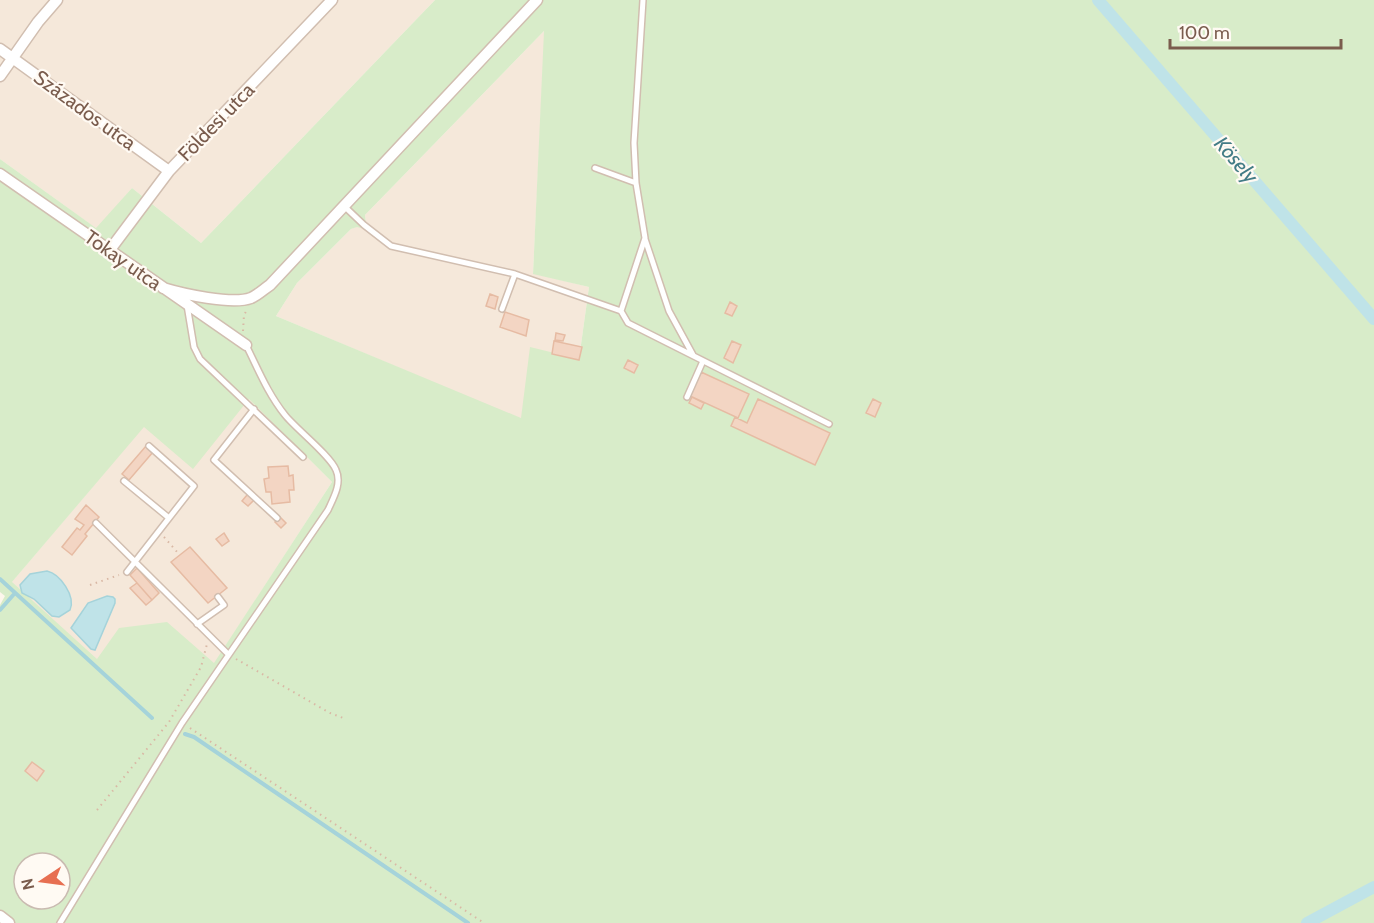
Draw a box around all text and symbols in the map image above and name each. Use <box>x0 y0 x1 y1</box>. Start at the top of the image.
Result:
scale bar <box>1170 12 1341 50</box>
text: 100 m <box>1179 22 1230 44</box>
street label: Százados utca <box>29 65 141 155</box>
street label: Földesi utca <box>173 78 259 166</box>
water label: Kösely <box>1209 131 1264 189</box>
street label: Tokay utca <box>80 225 166 295</box>
north arrow <box>12 851 72 911</box>
text: N <box>17 877 38 892</box>

